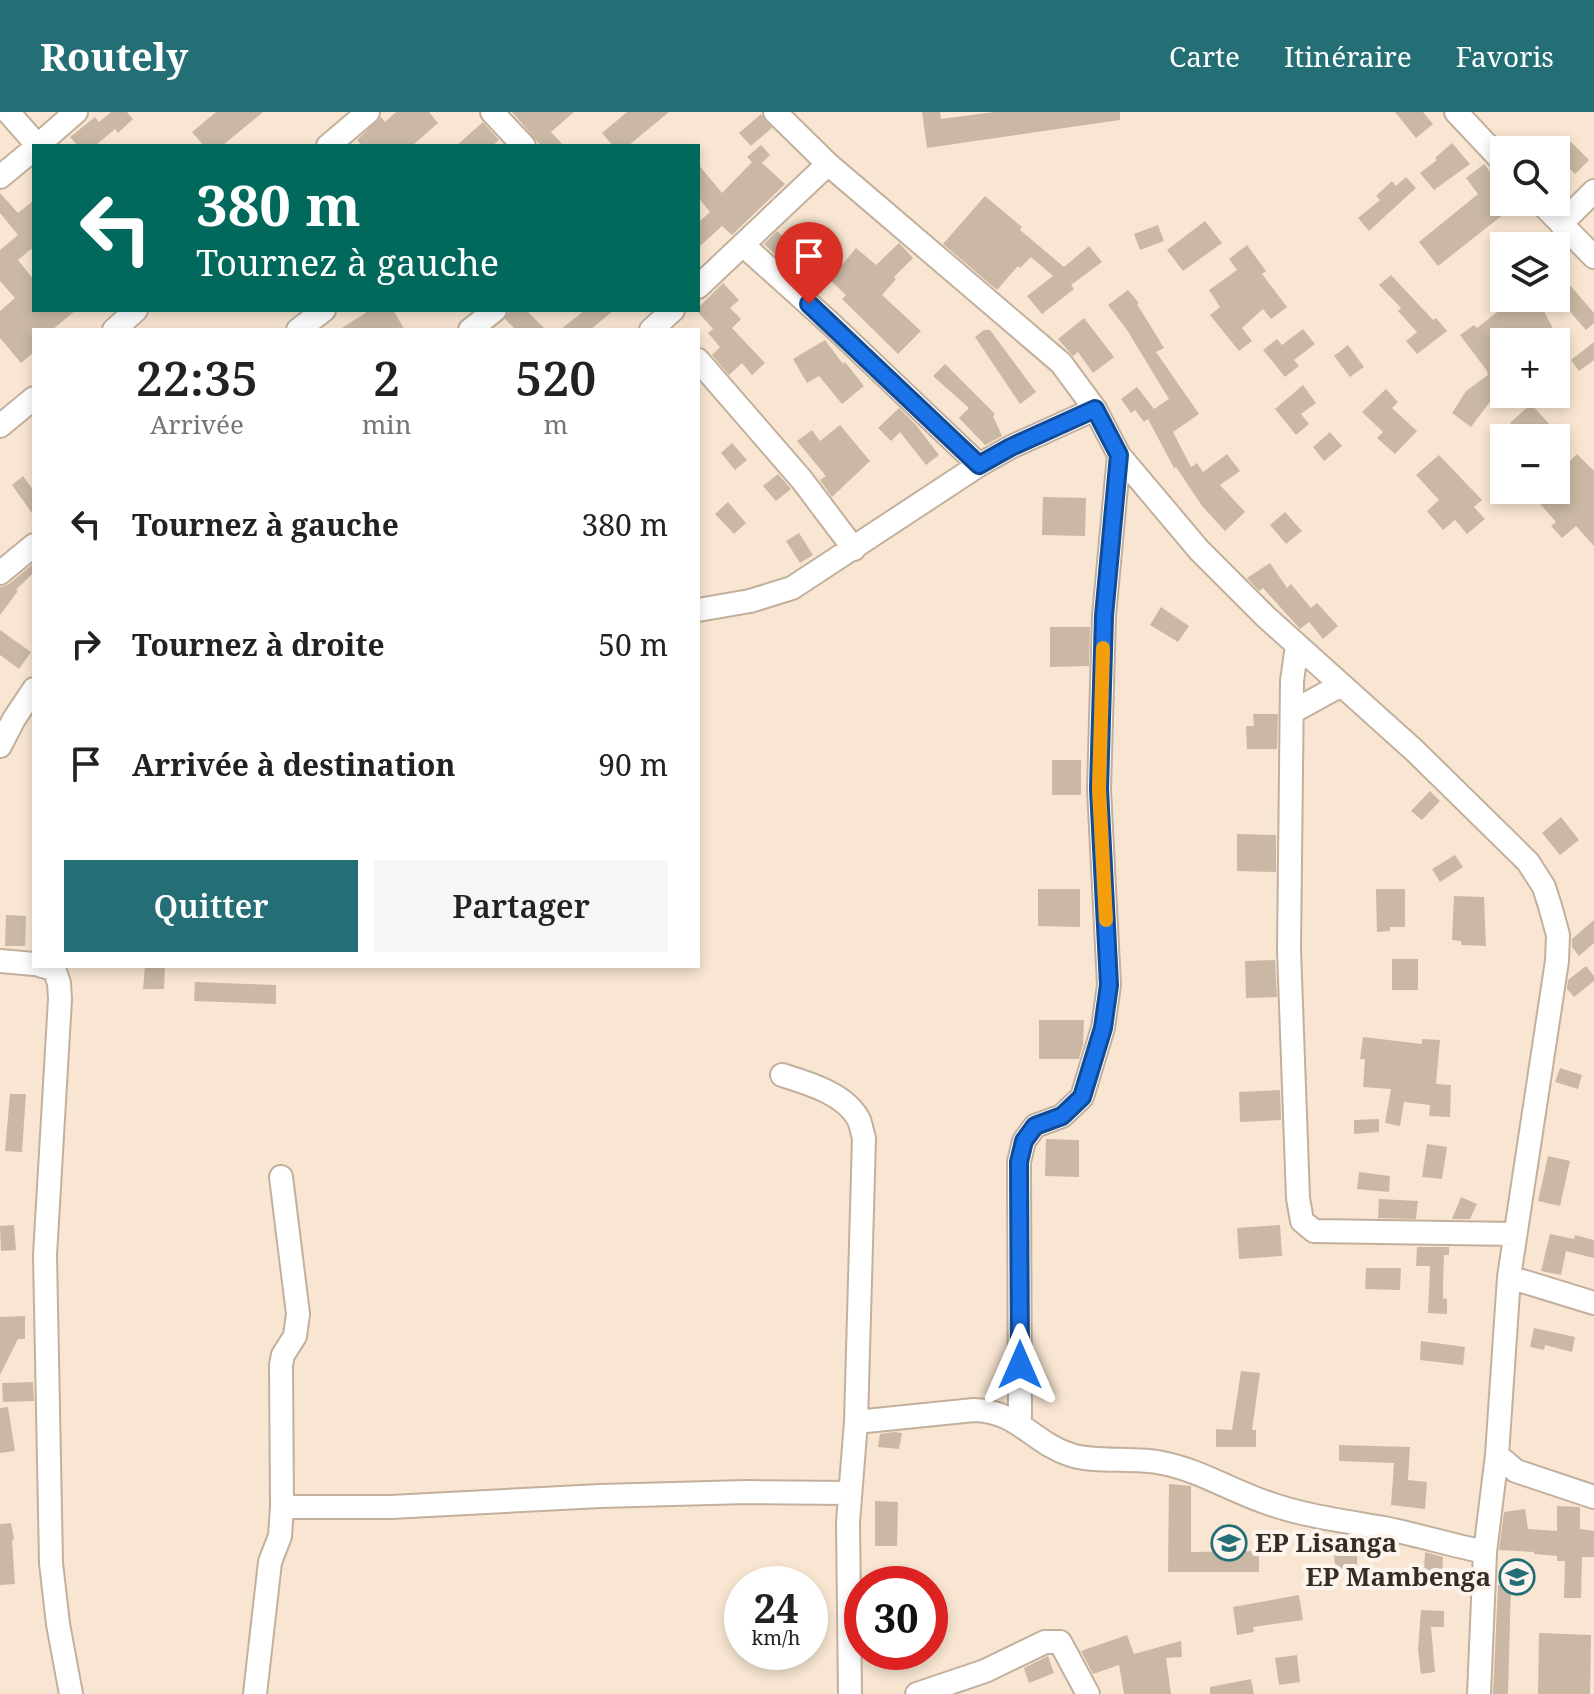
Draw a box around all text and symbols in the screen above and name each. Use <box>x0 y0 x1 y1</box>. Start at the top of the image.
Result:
text: Routely <box>40 30 188 82</box>
text: Carte <box>1169 37 1240 75</box>
text: Itinéraire <box>1284 37 1412 75</box>
text: Favoris <box>1456 37 1554 75</box>
map controls <box>1490 136 1570 504</box>
button: search <box>1490 136 1570 216</box>
text: 380 m <box>196 166 361 242</box>
icon: left <box>64 176 168 280</box>
pin <box>775 222 843 304</box>
button: layers <box>1490 232 1570 312</box>
icon: arrive <box>787 234 831 278</box>
text: Tournez à gauche <box>196 238 499 287</box>
button: + <box>1490 328 1570 408</box>
text: 22:35 <box>136 345 258 410</box>
text: 2 <box>373 345 400 410</box>
text: 520 <box>515 345 596 410</box>
text: Arrivée <box>150 406 244 442</box>
text: min <box>362 406 411 442</box>
text: m <box>543 406 568 442</box>
button: − <box>1490 424 1570 504</box>
icon: left <box>64 502 108 546</box>
text: Tournez à gauche <box>132 504 399 545</box>
text: 380 m <box>582 504 668 545</box>
icon: right <box>64 622 108 666</box>
text: Tournez à droite <box>132 624 385 665</box>
text: 50 m <box>598 624 668 665</box>
icon: arrive <box>64 742 108 786</box>
text: Arrivée à destination <box>132 744 456 785</box>
text: 90 m <box>598 744 668 785</box>
button: Quitter <box>64 860 358 952</box>
button: Partager <box>374 860 668 952</box>
position arrow <box>978 1323 1062 1407</box>
school or university icon: EP Lisanga <box>1210 1524 1248 1562</box>
place label: EP Lisanga <box>1255 1524 1397 1560</box>
place label: EP Mambenga <box>1305 1558 1491 1594</box>
school or university icon: EP Mambenga <box>1498 1558 1536 1596</box>
speed limit sign: 30 <box>844 1566 948 1670</box>
text: 24 <box>753 1580 799 1635</box>
text: km/h <box>751 1624 801 1651</box>

